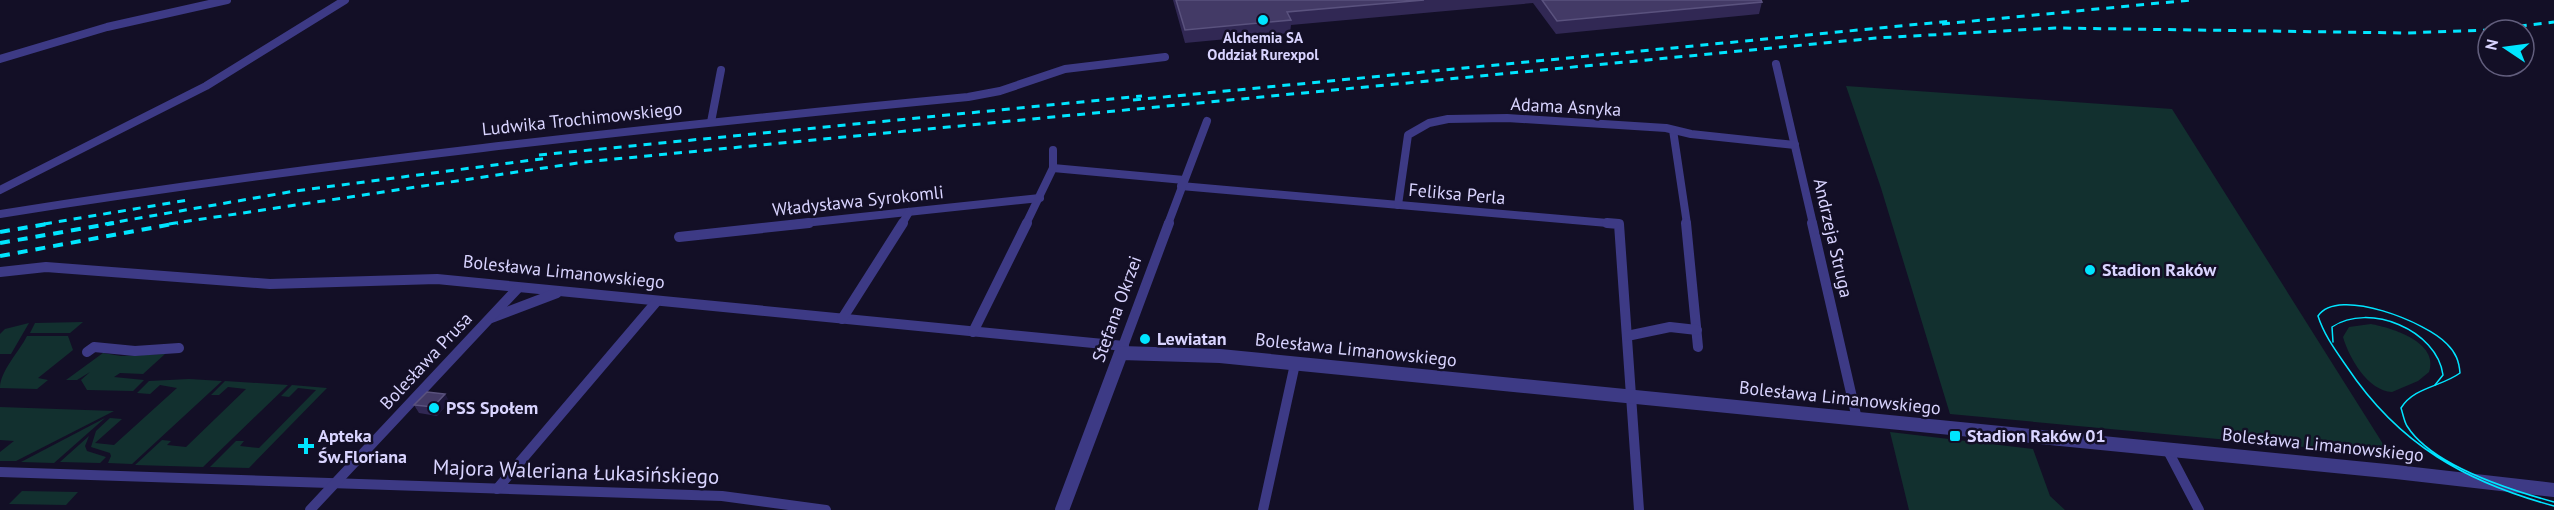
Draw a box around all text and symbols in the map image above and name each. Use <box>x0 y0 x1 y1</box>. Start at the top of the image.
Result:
marker: Alchemia SA Oddział Rurexpol <box>1256 13 1270 27</box>
north arrow <box>2476 18 2536 78</box>
place label: Alchemia SA Oddział Rurexpol <box>1207 28 1319 64</box>
text: N <box>2480 37 2502 52</box>
street label: Adama Asnyka <box>1510 92 1622 121</box>
street label: Ludwika Trochimowskiego <box>481 97 683 140</box>
street label: Andrzeja Struga <box>1809 176 1858 300</box>
street label: Feliksa Perla <box>1408 178 1507 209</box>
street label: Władysława Syrokomli <box>771 180 945 221</box>
street label: Bolesława Limanowskiego <box>462 249 666 294</box>
street label: Stefana Okrzei <box>1087 252 1146 365</box>
place label: Stadion Raków <box>2102 258 2217 281</box>
marker: Stadion Raków <box>2083 263 2097 277</box>
street label: Bolesława Prusa <box>375 307 477 414</box>
place label: Lewiatan <box>1157 327 1226 350</box>
street label: Bolesława Limanowskiego <box>1254 327 1458 372</box>
marker: Lewiatan <box>1138 332 1152 346</box>
street label: Bolesława Limanowskiego <box>1738 375 1942 420</box>
place label: PSS Społem <box>446 396 538 419</box>
marker: PSS Społem <box>427 401 441 415</box>
street label: Bolesława Limanowskiego <box>2221 422 2425 467</box>
place label: Apteka Św.Floriana <box>318 424 407 468</box>
place label: Stadion Raków 01 <box>1967 424 2106 447</box>
marker: Stadion Raków 01 <box>1948 429 1962 443</box>
marker: Apteka Św.Floriana <box>299 439 313 453</box>
street label: Majora Waleriana Łukasińskiego <box>432 453 720 490</box>

